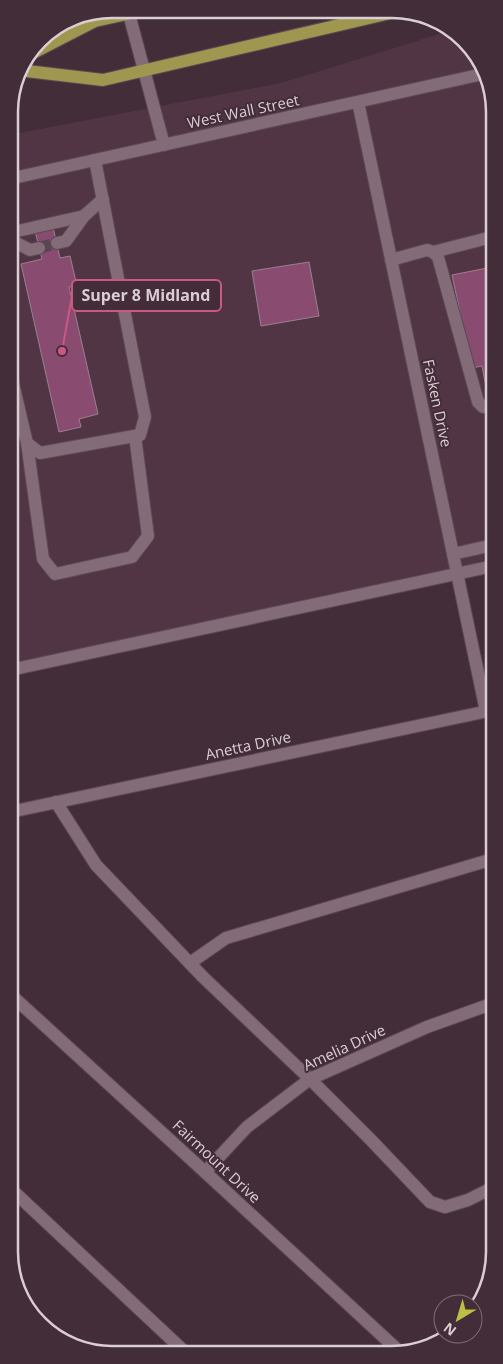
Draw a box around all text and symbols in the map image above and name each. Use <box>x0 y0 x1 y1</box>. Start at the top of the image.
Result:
street label: West Wall Street <box>185 89 301 133</box>
callout: Super 8 Midland <box>72 280 221 311</box>
text: Super 8 Midland <box>82 284 210 306</box>
street label: Fasken Drive <box>419 357 457 449</box>
street label: Anetta Drive <box>203 726 293 764</box>
street label: Amelia Drive <box>300 1019 388 1075</box>
street label: Fairmount Drive <box>169 1115 265 1207</box>
north arrow <box>433 1294 483 1344</box>
text: N <box>439 1319 460 1341</box>

